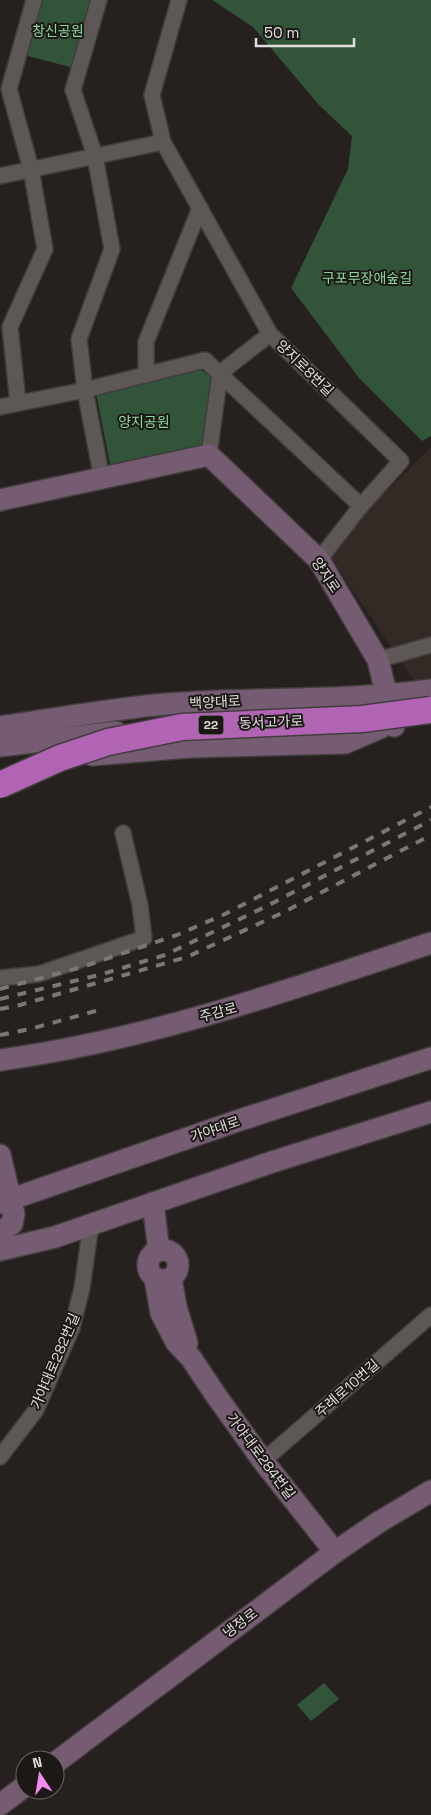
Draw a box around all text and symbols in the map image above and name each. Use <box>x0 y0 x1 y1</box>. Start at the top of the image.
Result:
scale bar <box>256 15 354 47</box>
park label: 창신공원 <box>32 22 84 40</box>
text: 50 m <box>264 23 299 42</box>
park label: 구포무장애숲길 <box>322 269 412 287</box>
street label: 양지로8번길 <box>272 336 338 400</box>
park label: 양지공원 <box>118 413 170 431</box>
street label: 양지로 <box>308 554 344 596</box>
street label: 백양대로 <box>189 692 241 712</box>
street label: 동서고가로 <box>239 712 304 732</box>
road number: 22 <box>198 716 224 734</box>
street label: 주감로 <box>197 998 239 1026</box>
street label: 가야대로 <box>188 1112 242 1146</box>
street label: 가야대로282번길 <box>27 1310 83 1412</box>
street label: 주례로10번길 <box>311 1355 383 1421</box>
street label: 가야대로284번길 <box>223 1409 299 1503</box>
street label: 냉정로 <box>219 1604 261 1642</box>
north arrow <box>15 1750 65 1800</box>
text: N <box>31 1753 44 1772</box>

